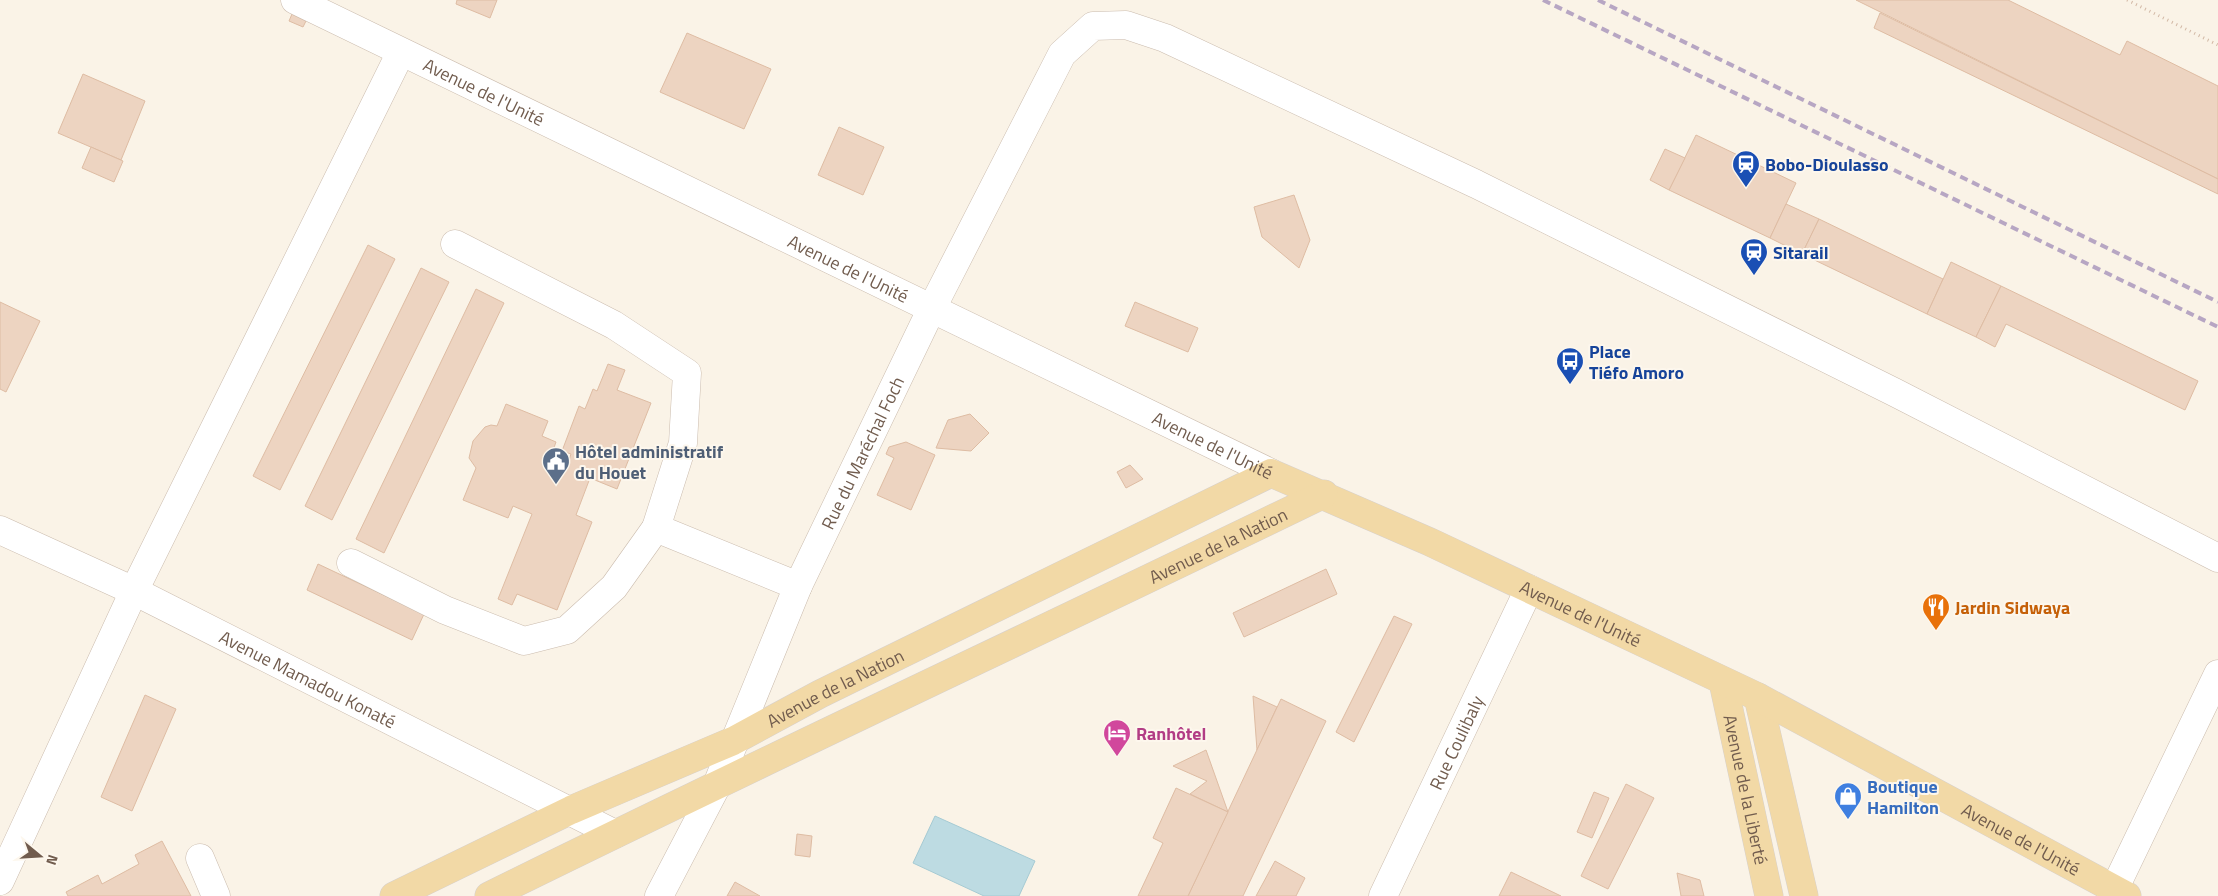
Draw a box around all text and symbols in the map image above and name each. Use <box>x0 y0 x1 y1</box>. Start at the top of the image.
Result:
street label: Avenue de l'Unité <box>419 51 549 132</box>
station icon: Bobo-Dioulasso <box>1731 149 1761 188</box>
place label: Bobo-Dioulasso <box>1765 151 1889 178</box>
street label: Avenue de l'Unité <box>783 227 913 309</box>
station icon: Sitarail <box>1739 237 1769 276</box>
place label: Sitarail <box>1773 239 1829 266</box>
place label: Place Tiéfo Amoro <box>1589 338 1684 386</box>
bus stop icon: Place Tiéfo Amoro <box>1555 346 1585 385</box>
street label: Rue du Maréchal Foch <box>814 372 911 534</box>
street label: Avenue de l'Unité <box>1148 404 1278 486</box>
place label: Hôtel administratif du Houet <box>575 438 724 486</box>
public building icon: Hôtel administratif du Houet <box>541 446 571 485</box>
street label: Avenue de la Nation <box>1144 500 1292 590</box>
street label: Avenue de l'Unité <box>1516 573 1646 654</box>
restaurant icon: Jardin Sidwaya <box>1921 592 1951 631</box>
place label: Jardin Sidwaya <box>1955 594 2070 621</box>
street label: Avenue Mamadou Konaté <box>215 623 401 735</box>
street label: Avenue de la Nation <box>762 642 908 734</box>
street label: Rue Coulibaly <box>1422 690 1490 794</box>
street label: Avenue de la Liberté <box>1717 712 1775 867</box>
hotel icon: Ranhôtel <box>1102 718 1132 757</box>
place label: Ranhôtel <box>1136 720 1206 747</box>
place label: Boutique Hamilton <box>1867 773 1939 821</box>
shop icon: Boutique Hamilton <box>1833 781 1863 820</box>
street label: Avenue de l'Unité <box>1957 796 2085 882</box>
north arrow <box>15 831 65 881</box>
text: N <box>41 852 64 868</box>

